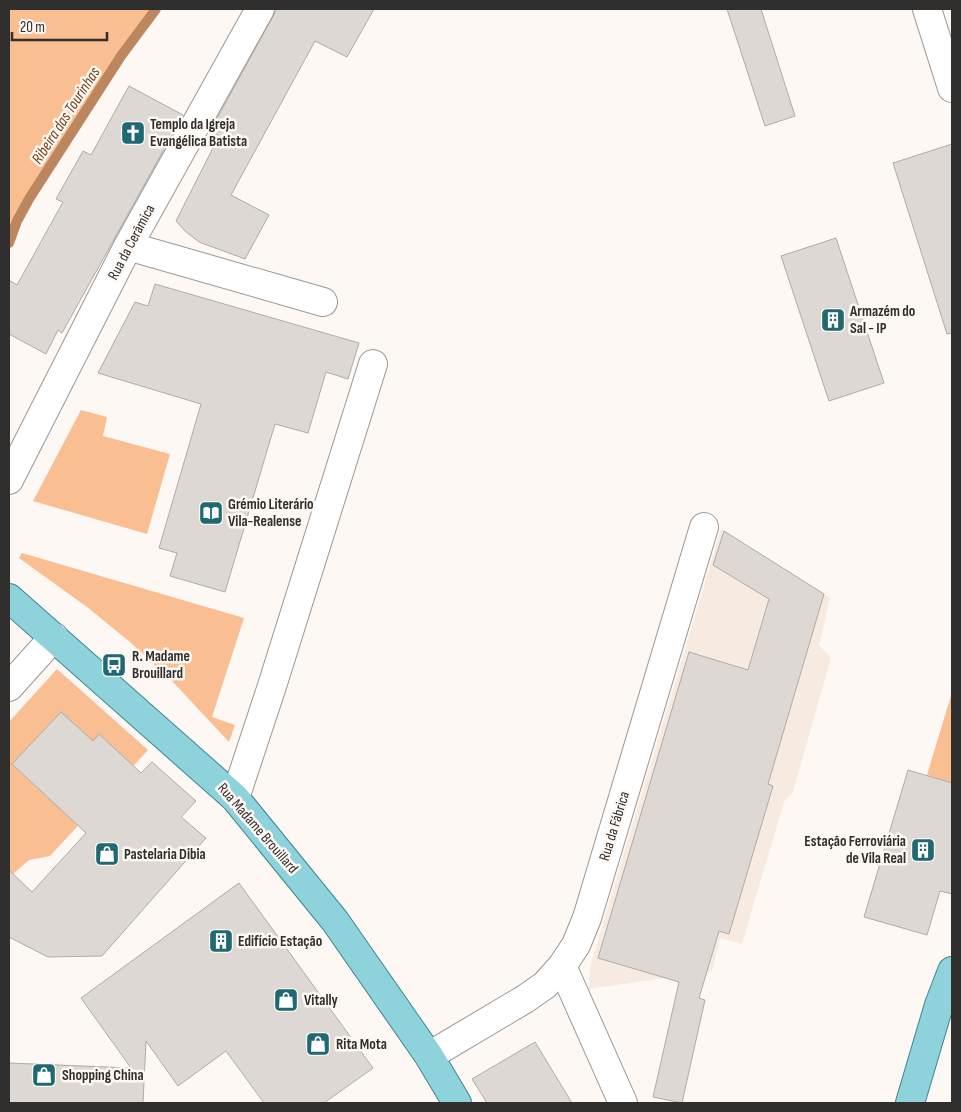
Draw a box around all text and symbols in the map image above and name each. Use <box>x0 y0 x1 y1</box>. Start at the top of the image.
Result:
scale bar <box>12 10 108 42</box>
text: 20 m <box>20 18 45 37</box>
water label: Ribeira das Tourinhas <box>28 64 105 168</box>
place label: Templo da Igreja Evangélica Batista <box>150 115 247 151</box>
church icon: Templo da Igreja Evangélica Batista <box>120 120 146 146</box>
street label: Rua da Cerâmica <box>104 201 159 283</box>
place label: Armazém do Sal - IP <box>849 302 915 338</box>
building icon: Armazém do Sal - IP <box>820 307 846 333</box>
place label: Grémio Literário Vila-Realense <box>228 495 314 531</box>
library icon: Grémio Literário Vila-Realense <box>198 500 224 526</box>
place label: R. Madame Brouillard <box>132 647 190 683</box>
bus stop icon: R. Madame Brouillard <box>101 652 127 678</box>
street label: Rua Madame Brouillard <box>213 779 302 878</box>
street label: Rua da Fábrica <box>595 789 634 863</box>
place label: Estação Ferroviária de Vila Real <box>804 832 906 868</box>
building icon: Estação Ferroviária de Vila Real <box>910 837 936 863</box>
shop icon: Pastelaria Dibia <box>94 841 120 867</box>
place label: Pastelaria Dibia <box>124 845 206 864</box>
building icon: Edifício Estação <box>208 928 234 954</box>
place label: Edifício Estação <box>238 932 322 951</box>
shop icon: Vitally <box>273 987 299 1013</box>
place label: Vitally <box>304 991 339 1010</box>
shop icon: Rita Mota <box>305 1031 331 1057</box>
place label: Rita Mota <box>336 1035 387 1054</box>
shop icon: Shopping China <box>31 1062 57 1088</box>
place label: Shopping China <box>62 1066 144 1085</box>

